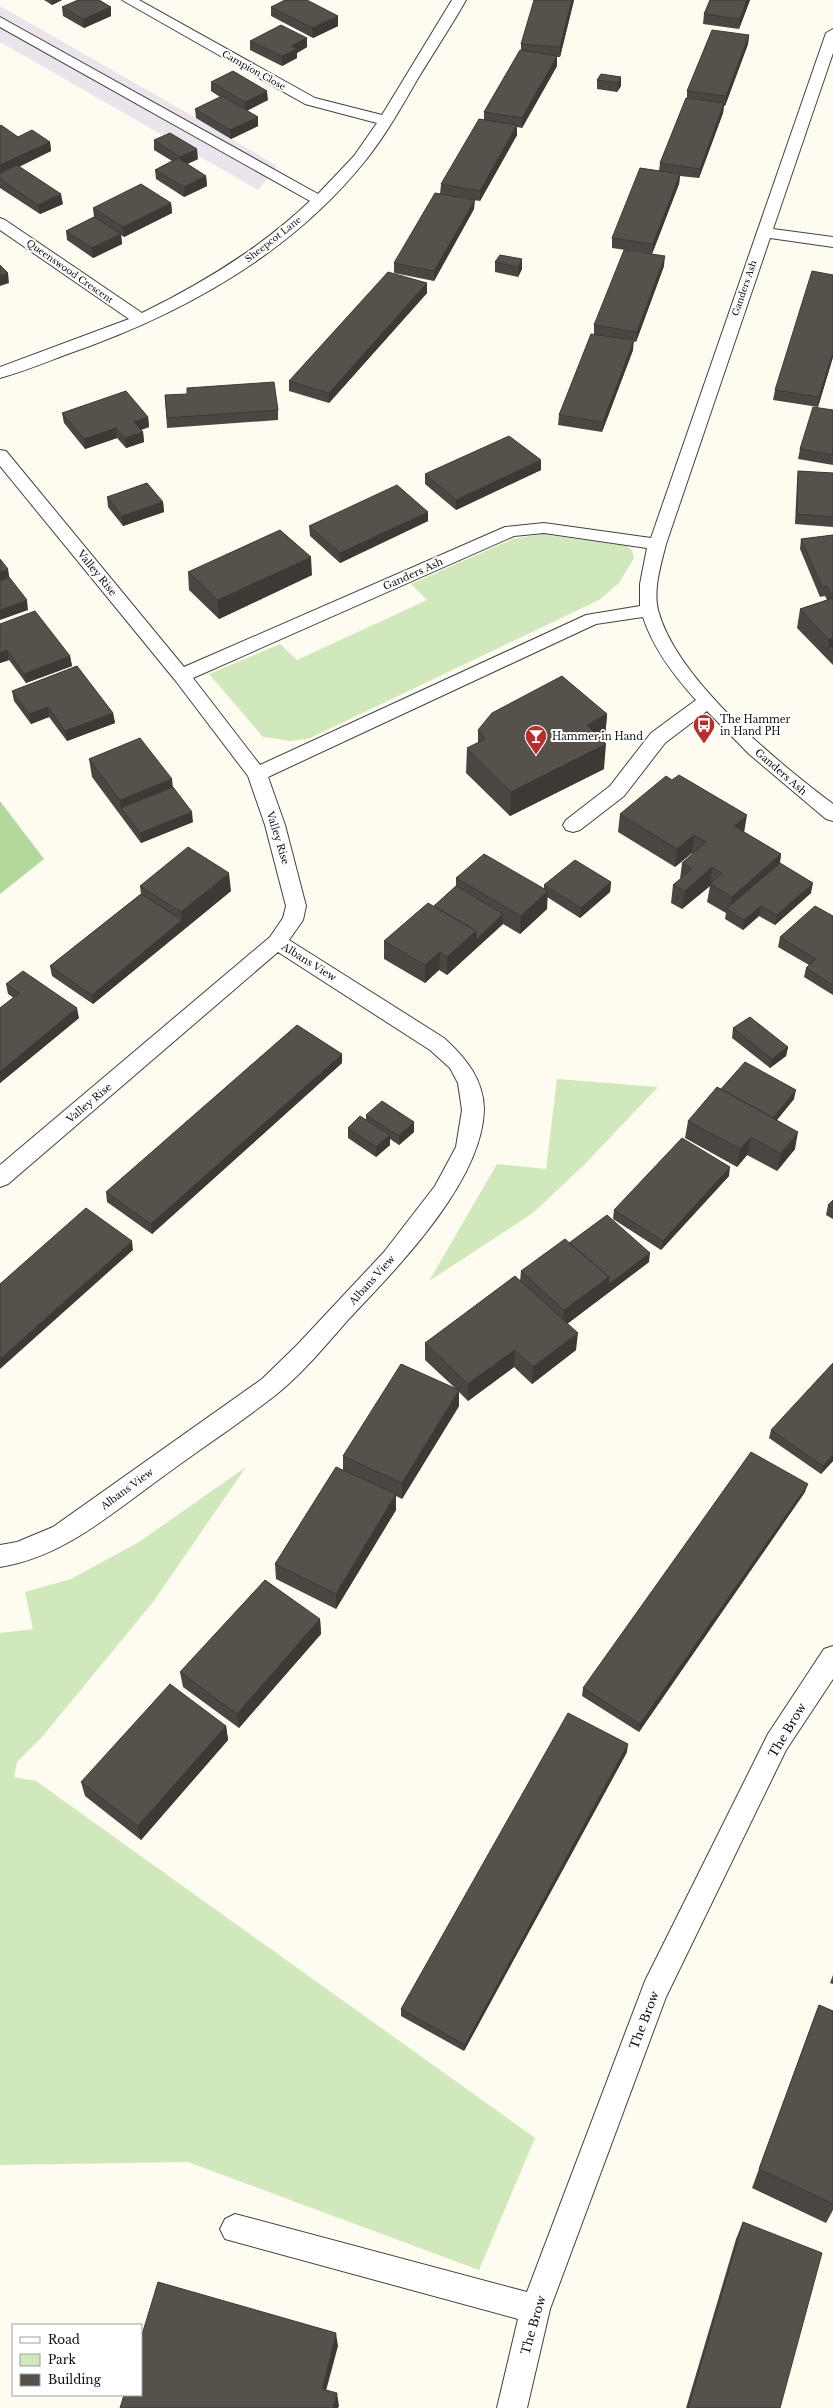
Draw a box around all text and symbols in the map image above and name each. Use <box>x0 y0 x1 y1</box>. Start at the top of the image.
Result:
street label: Campion Close <box>220 48 288 92</box>
street label: Sheepcot Lane <box>243 214 303 264</box>
street label: Queenswood Crescent <box>25 237 116 305</box>
street label: Ganders Ash <box>729 259 759 317</box>
street label: Valley Rise <box>74 547 120 599</box>
street label: Ganders Ash <box>381 555 445 593</box>
bus stop icon: The Hammer in Hand PH <box>691 712 717 745</box>
place label: The Hammer in Hand PH <box>720 713 790 738</box>
bar icon: Hammer in Hand <box>523 723 549 756</box>
place label: Hammer in Hand <box>552 730 643 743</box>
street label: Ganders Ash <box>752 746 810 798</box>
street label: Valley Rise <box>263 809 292 866</box>
street label: Albans View <box>278 939 339 984</box>
street label: Valley Rise <box>63 1080 114 1126</box>
street label: Albans View <box>346 1252 398 1308</box>
street label: Albans View <box>97 1465 156 1513</box>
street label: The Brow <box>765 1699 809 1760</box>
street label: The Brow <box>626 1988 662 2051</box>
street label: The Brow <box>517 2293 549 2356</box>
legend <box>12 2324 142 2396</box>
text: Road <box>48 2332 80 2347</box>
text: Park <box>48 2352 76 2367</box>
text: Building <box>48 2372 102 2387</box>

